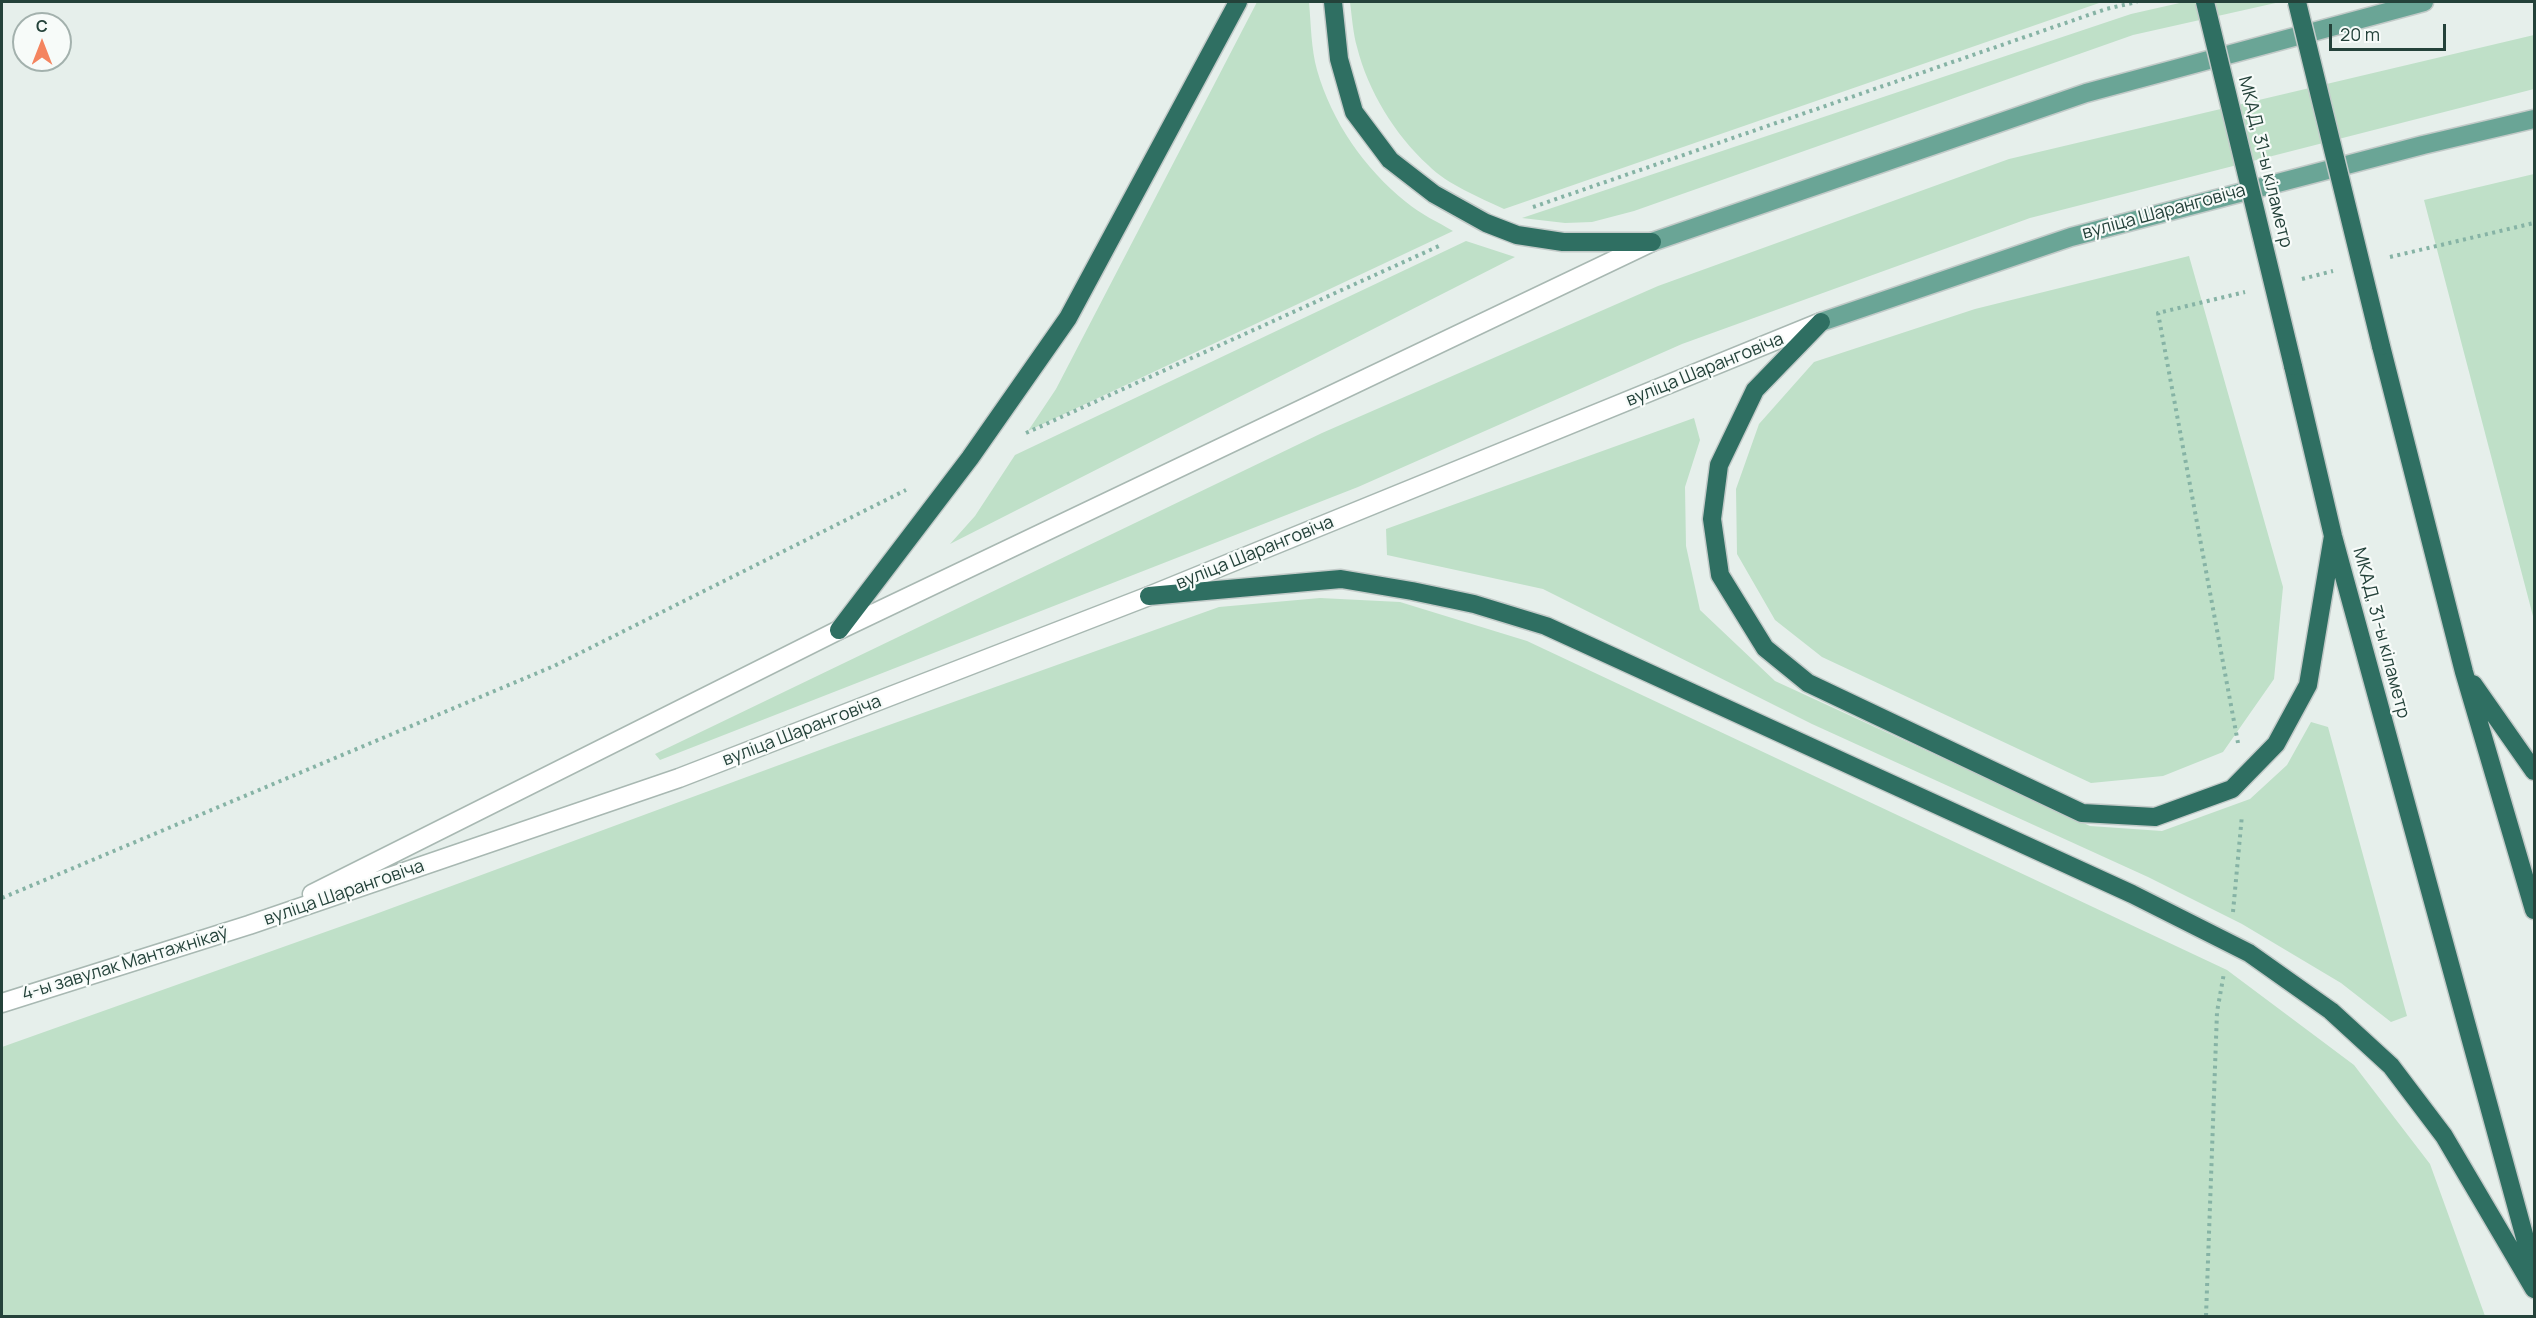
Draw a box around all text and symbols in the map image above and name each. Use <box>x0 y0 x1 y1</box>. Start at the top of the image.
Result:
north arrow <box>12 12 72 72</box>
scale bar <box>2332 12 2449 50</box>
text: С <box>36 15 48 37</box>
text: 20 m <box>2340 22 2380 46</box>
street label: МКАД, 31-ы кіламетр <box>2233 74 2297 250</box>
street label: вуліца Шаранговіча <box>2080 180 2248 244</box>
street label: вуліца Шаранговіча <box>1623 328 1787 412</box>
street label: вуліца Шаранговіча <box>1173 511 1337 595</box>
street label: МКАД, 31-ы кіламетр <box>2348 545 2414 721</box>
street label: вуліца Шаранговіча <box>720 691 884 771</box>
street label: вуліца Шаранговіча <box>261 855 427 931</box>
street label: 4-ы завулак Мантажнікаў <box>19 922 231 1006</box>

